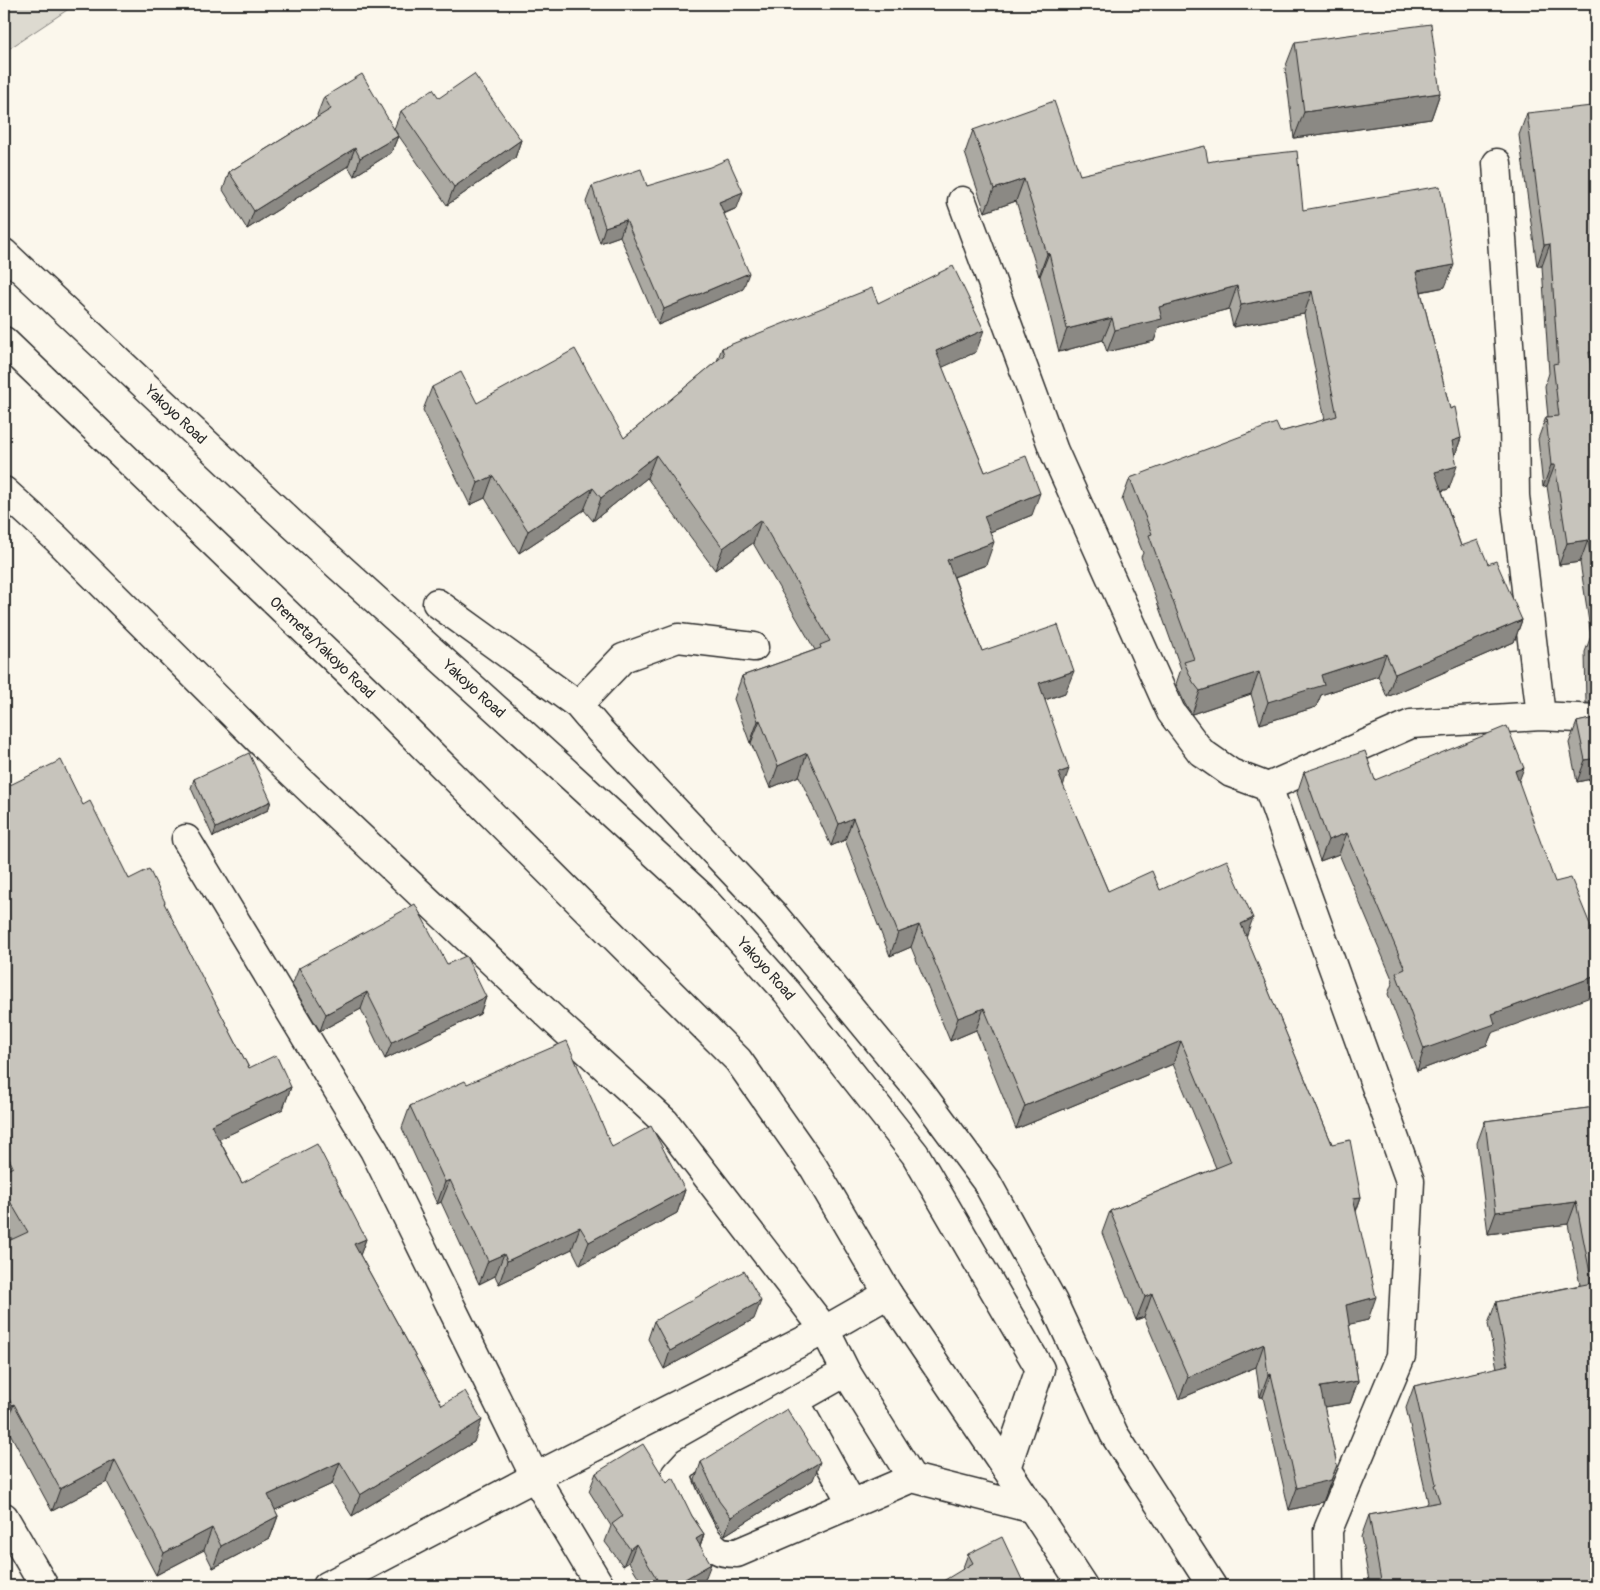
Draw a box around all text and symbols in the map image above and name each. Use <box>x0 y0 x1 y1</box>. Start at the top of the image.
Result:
street label: Yakoyo Road <box>140 381 211 449</box>
street label: Oremeta/Yakoyo Road <box>265 593 379 703</box>
street label: Yakoyo Road <box>438 655 509 723</box>
street label: Yakoyo Road <box>732 933 799 1004</box>

